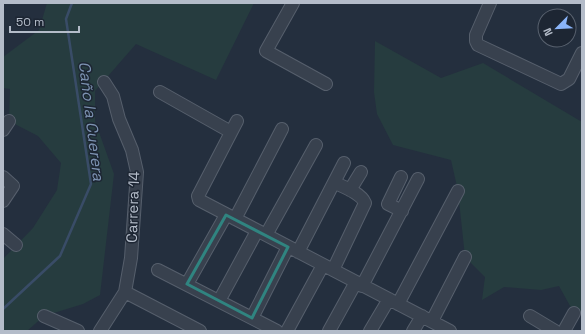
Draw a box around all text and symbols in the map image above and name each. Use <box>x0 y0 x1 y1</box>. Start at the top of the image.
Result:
scale bar <box>10 8 79 34</box>
north arrow <box>537 8 577 48</box>
text: 50 m <box>16 14 44 30</box>
text: N <box>540 26 556 38</box>
water label: Caño la Cuerera <box>74 60 109 183</box>
street label: Carrera 14 <box>122 171 143 243</box>

